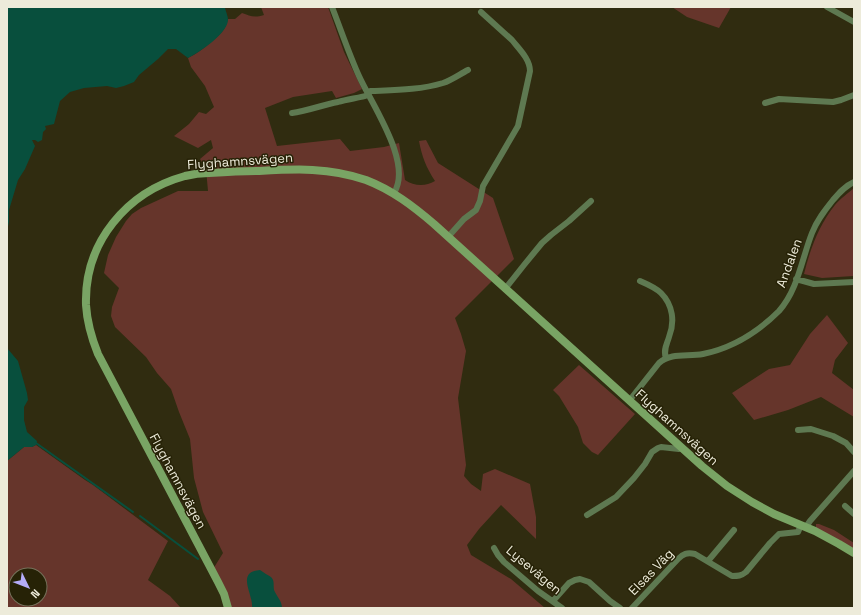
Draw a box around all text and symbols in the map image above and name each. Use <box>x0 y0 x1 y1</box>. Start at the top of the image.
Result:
street label: Flyghamnsvägen <box>187 149 293 173</box>
street label: Andalen <box>772 236 806 290</box>
street label: Flyghamnsvägen <box>632 385 722 469</box>
street label: Flyghamnsvägen <box>146 430 210 532</box>
street label: Lysevägen <box>503 542 565 598</box>
street label: Elsas Väg <box>625 545 677 599</box>
north arrow <box>8 567 48 607</box>
text: N <box>28 586 43 601</box>

